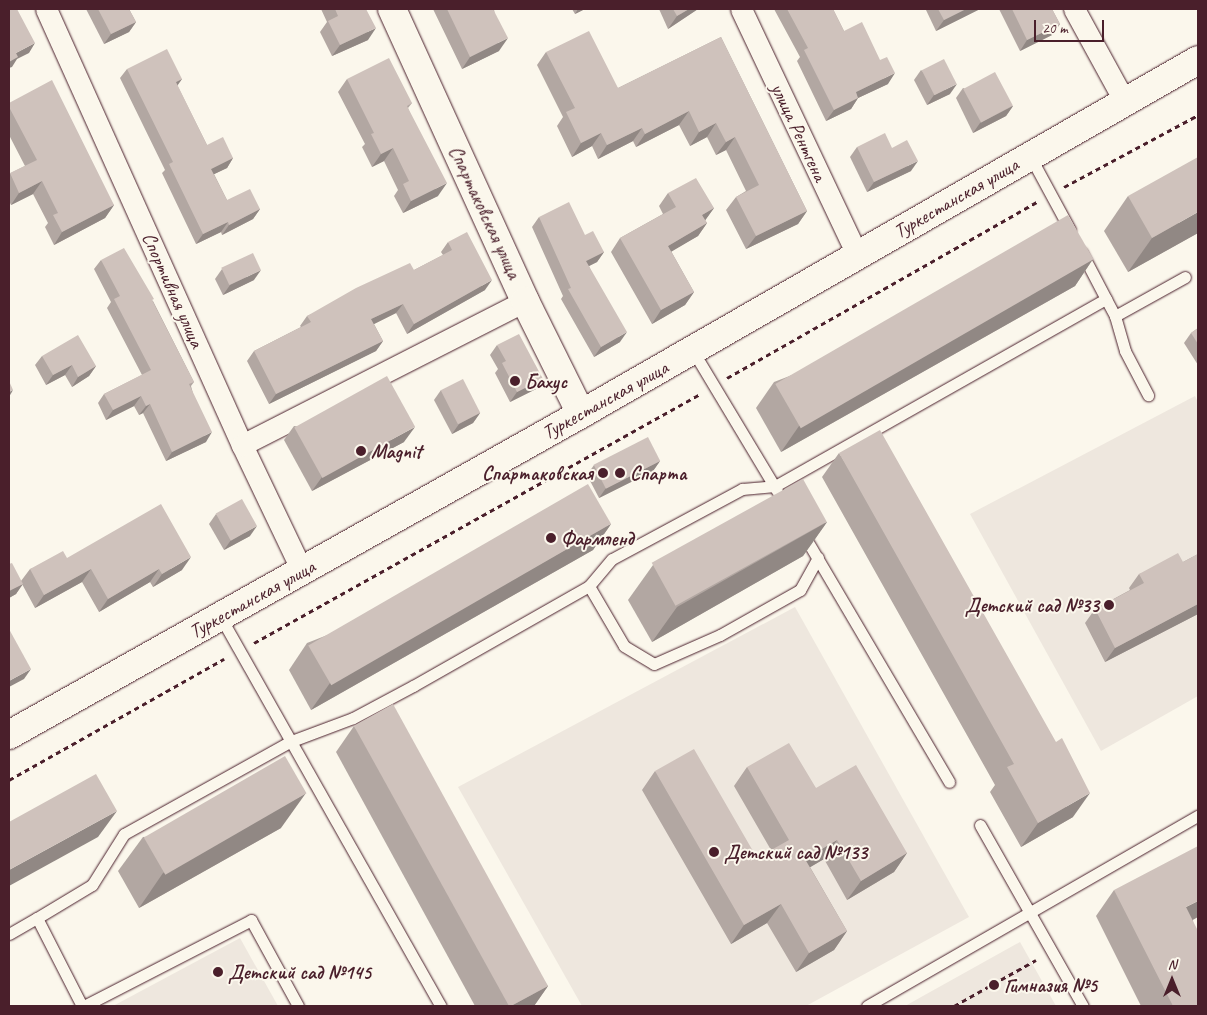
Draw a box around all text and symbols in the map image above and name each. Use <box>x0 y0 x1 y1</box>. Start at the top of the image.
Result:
scale bar <box>1037 10 1107 42</box>
text: 20 m <box>1042 19 1068 38</box>
street label: улица Рентгена <box>765 78 833 186</box>
street label: Спартаковская улица <box>443 141 527 283</box>
street label: Туркестанская улица <box>888 152 1024 244</box>
street label: Спортивная улица <box>137 228 209 352</box>
street label: Туркестанская улица <box>537 355 673 445</box>
place label: Бахус <box>525 369 567 393</box>
marker: Бахус <box>509 375 521 387</box>
place label: Magnit <box>371 439 421 463</box>
marker: Magnit <box>355 445 367 457</box>
place label: Спартаковская <box>482 461 593 485</box>
place label: Спарта <box>630 461 687 485</box>
marker: Спартаковская <box>597 467 609 479</box>
marker: Спарта <box>614 467 626 479</box>
place label: Фармленд <box>561 526 634 550</box>
marker: Фармленд <box>545 532 557 544</box>
street label: Туркестанская улица <box>184 554 320 644</box>
place label: Детский сад №33 <box>965 593 1099 617</box>
marker: Детский сад №33 <box>1103 599 1115 611</box>
place label: Детский сад №133 <box>724 840 867 864</box>
marker: Детский сад №133 <box>708 846 720 858</box>
north arrow <box>1147 955 1197 1005</box>
text: N <box>1168 956 1176 973</box>
place label: Детский сад №145 <box>228 960 371 984</box>
marker: Детский сад №145 <box>212 966 224 978</box>
place label: Гимназия №5 <box>1004 973 1097 997</box>
marker: Гимназия №5 <box>988 979 1000 991</box>

